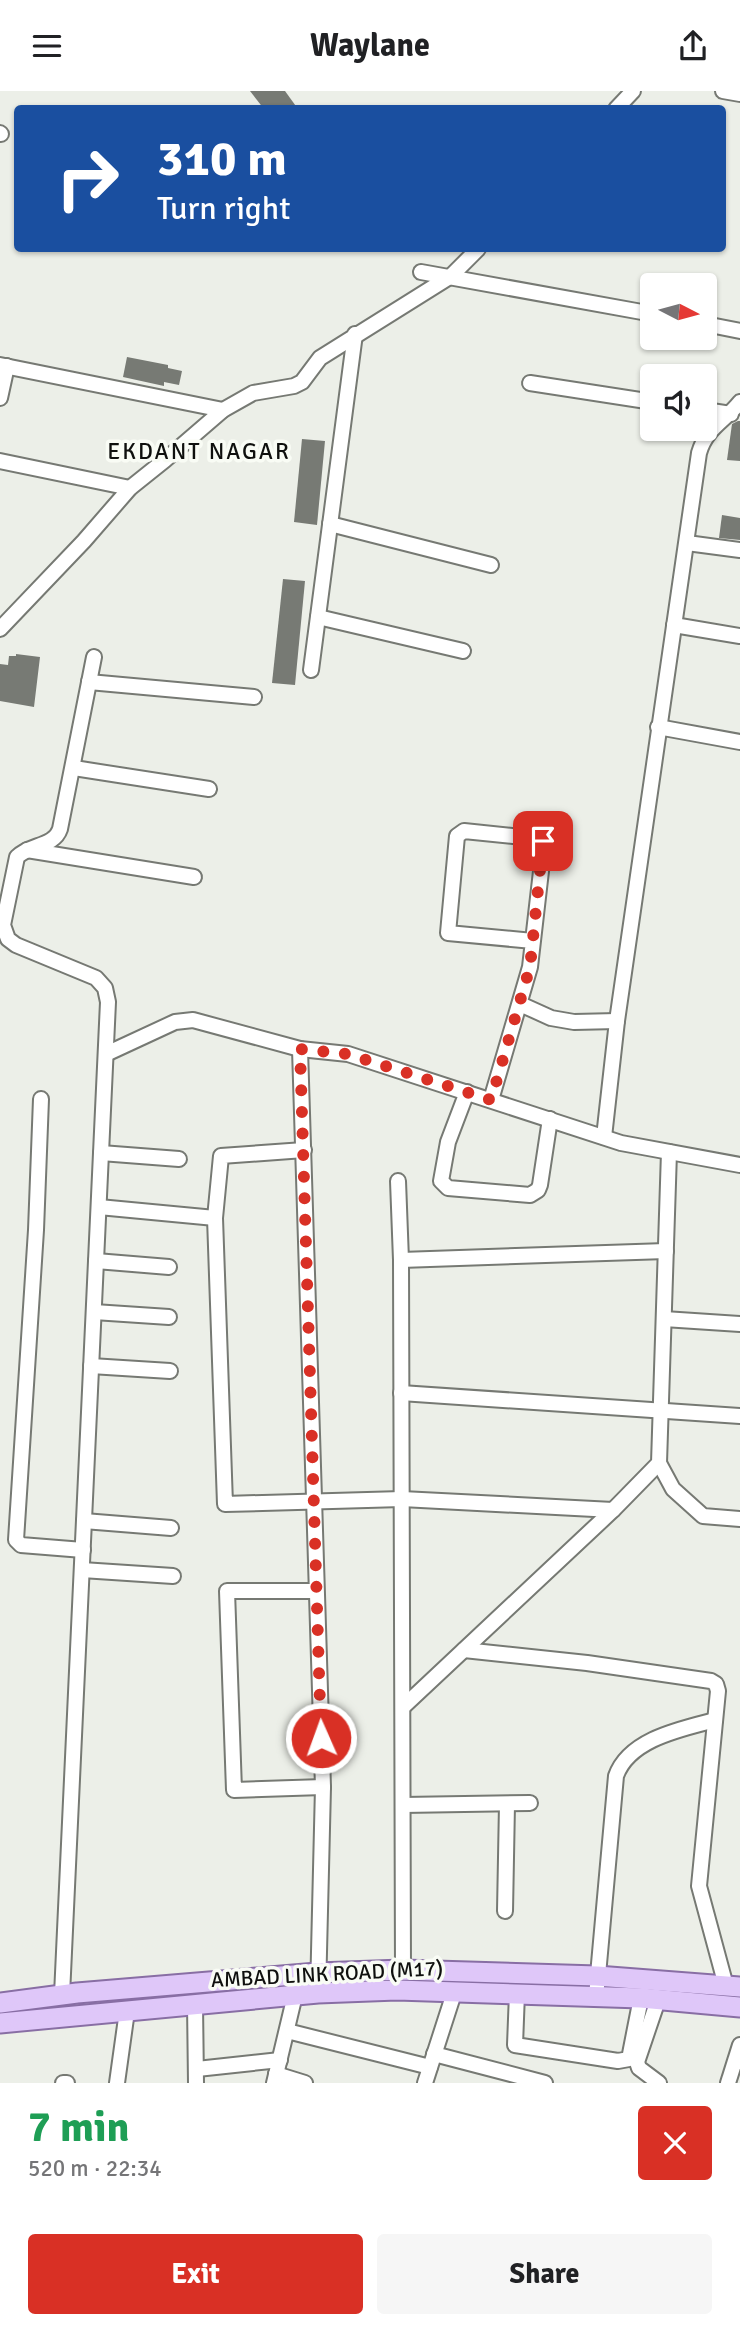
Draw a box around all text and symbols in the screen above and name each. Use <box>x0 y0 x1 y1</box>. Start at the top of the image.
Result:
text: Waylane <box>310 26 430 65</box>
icon: menu <box>28 27 66 65</box>
icon: share <box>674 27 712 65</box>
text: 310 m <box>157 129 287 189</box>
icon: right <box>42 133 133 224</box>
text: Turn right <box>157 189 290 228</box>
north arrow <box>640 273 718 350</box>
map controls <box>640 273 717 441</box>
button: sound <box>640 364 717 441</box>
district label: EKDANT NAGAR <box>107 437 291 466</box>
pin <box>513 811 573 871</box>
icon: arrive <box>524 822 562 860</box>
position arrow <box>284 1701 358 1775</box>
street label: AMBAD LINK ROAD (M17) <box>210 1955 444 1993</box>
text: 7 min <box>28 2102 129 2153</box>
button: close <box>638 2106 712 2180</box>
text: 520 m · 22:34 <box>28 2154 162 2183</box>
button: Exit <box>28 2234 363 2314</box>
button: Share <box>377 2234 712 2314</box>

